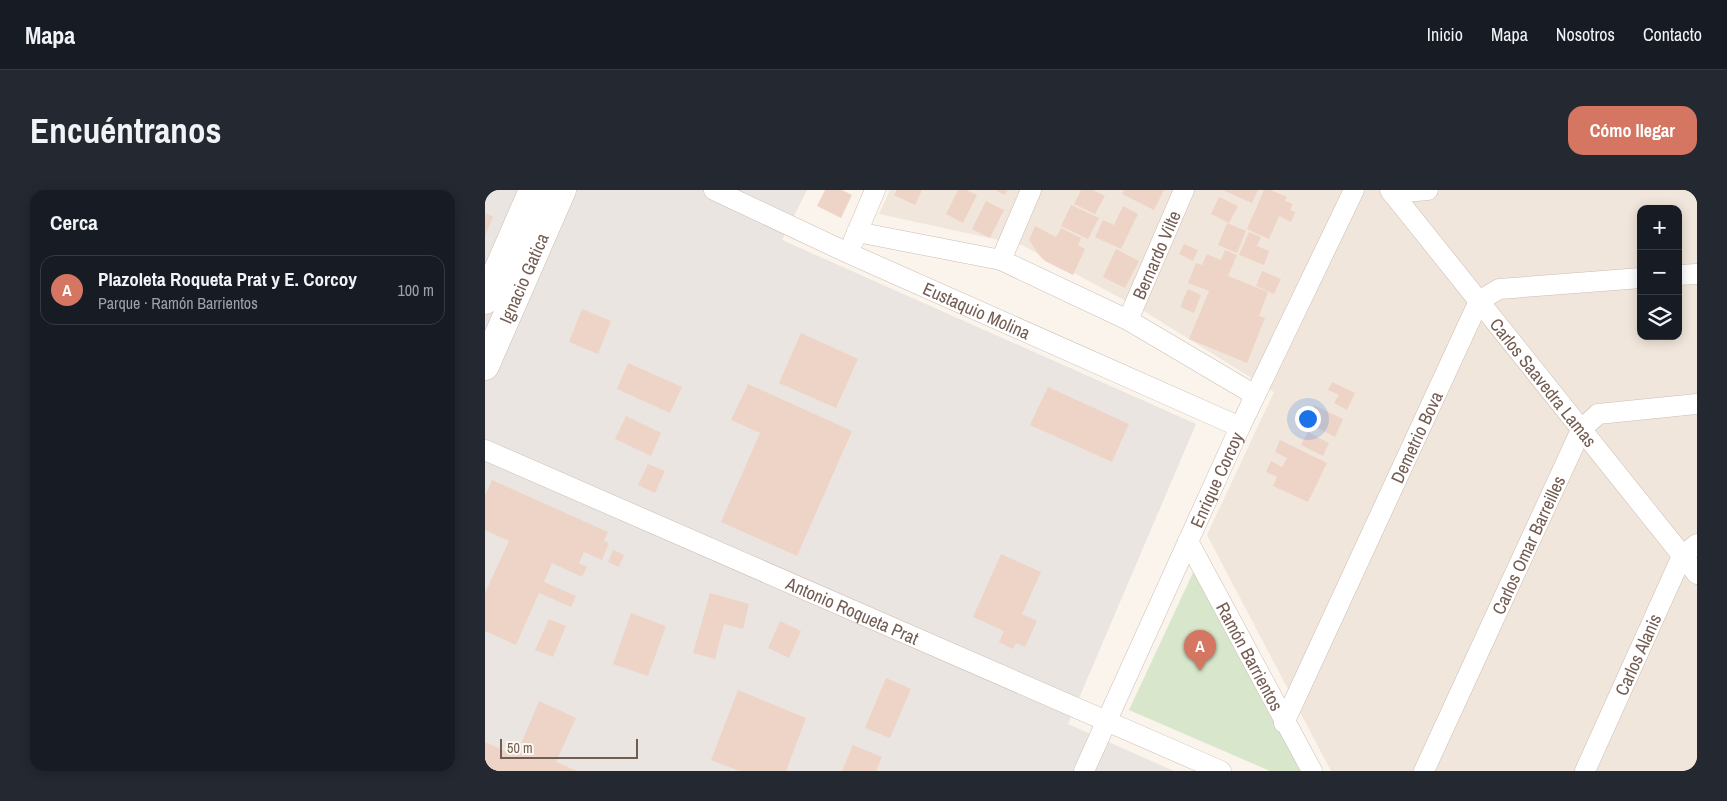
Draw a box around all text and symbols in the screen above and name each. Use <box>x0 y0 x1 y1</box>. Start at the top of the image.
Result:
text: Mapa <box>25 19 75 51</box>
text: Inicio <box>1427 22 1463 47</box>
text: Mapa <box>1491 22 1528 47</box>
text: Nosotros <box>1556 22 1615 47</box>
text: Contacto <box>1643 22 1702 47</box>
button: Cómo llegar <box>1568 106 1697 155</box>
text: Encuéntranos <box>30 107 221 154</box>
map controls <box>1637 205 1682 340</box>
button: + <box>1637 205 1682 250</box>
street label: Bernardo Vilte <box>1126 207 1186 303</box>
text: Cerca <box>50 208 98 237</box>
street label: Ignacio Gatica <box>493 229 554 327</box>
button: − <box>1637 250 1682 295</box>
text: Plazoleta Roqueta Prat y E. Corcoy <box>98 266 357 292</box>
street label: Eustaquio Molina <box>919 275 1034 345</box>
text: A <box>62 279 72 301</box>
text: 100 m <box>398 279 434 301</box>
text: Parque · Ramón Barrientos <box>98 292 258 314</box>
button: layers <box>1637 295 1682 340</box>
street label: Carlos Saavedra Lamas <box>1484 312 1603 452</box>
street label: Demetrio Bova <box>1384 387 1448 487</box>
your location <box>1295 406 1321 432</box>
street label: Enrique Corcoy <box>1184 427 1249 531</box>
street label: Carlos Omar Barreilles <box>1485 471 1571 618</box>
street label: Antonio Roqueta Prat <box>782 570 923 650</box>
street label: Ramón Barrientos <box>1211 598 1290 715</box>
street label: Carlos Alanis <box>1608 610 1667 699</box>
pin: A <box>1184 630 1216 671</box>
scale bar <box>500 736 637 759</box>
text: 50 m <box>507 739 533 757</box>

